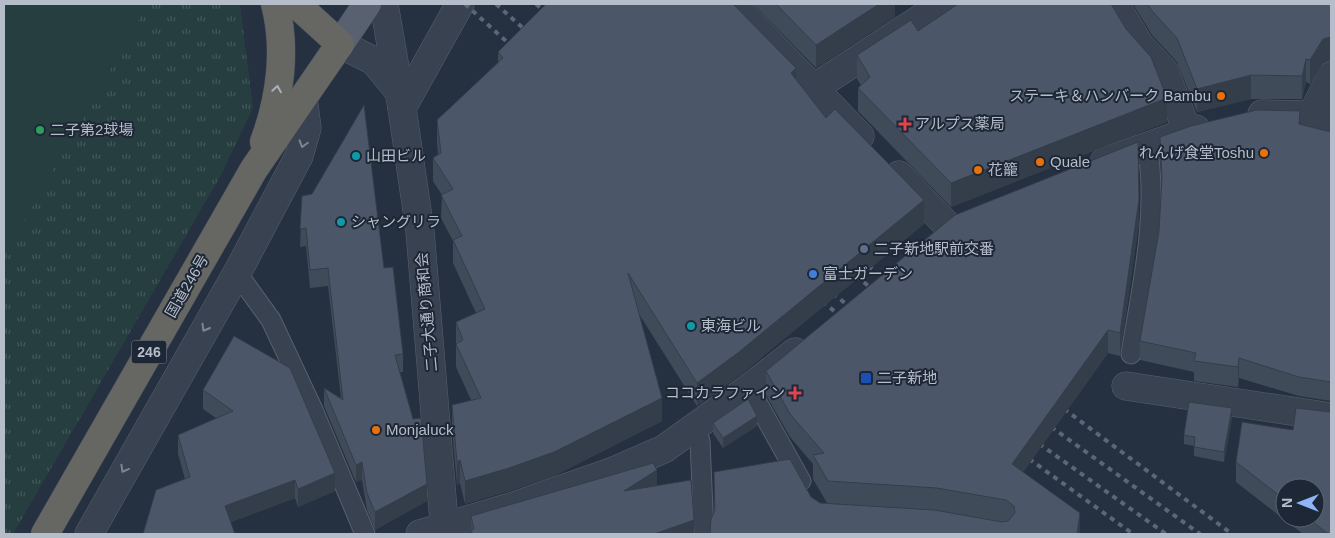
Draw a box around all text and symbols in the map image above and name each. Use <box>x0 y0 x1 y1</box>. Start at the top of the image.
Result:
one-way arrow <box>272 84 282 93</box>
place label: ステーキ＆ハンバーク Bambu <box>1009 87 1211 104</box>
marker: ステーキ＆ハンバーク Bambu <box>1215 90 1227 102</box>
place label: アルプス薬局 <box>915 115 1005 132</box>
marker: アルプス薬局 <box>899 118 911 130</box>
place label: 二子第2球場 <box>50 121 133 138</box>
marker: 二子第2球場 <box>34 124 46 136</box>
one-way arrow <box>298 140 308 148</box>
place label: れんげ食堂Toshu <box>1139 144 1254 161</box>
place label: 山田ビル <box>366 147 426 164</box>
marker: れんげ食堂Toshu <box>1258 147 1270 159</box>
marker: 山田ビル <box>350 150 362 162</box>
place label: Quale <box>1050 153 1090 170</box>
marker: Quale <box>1034 156 1046 168</box>
place label: 花籠 <box>988 161 1018 178</box>
marker: 花籠 <box>972 164 984 176</box>
place label: シャングリラ <box>351 213 441 230</box>
marker: シャングリラ <box>335 216 347 228</box>
place label: 二子新地駅前交番 <box>874 240 994 257</box>
marker: 二子新地駅前交番 <box>858 243 870 255</box>
street label: 国道246号 <box>162 251 211 320</box>
street label: 二子大通り商和会 <box>413 252 440 373</box>
place label: 富士ガーデン <box>823 265 913 282</box>
marker: 富士ガーデン <box>807 268 819 280</box>
place label: 東海ビル <box>701 317 761 334</box>
marker: 東海ビル <box>685 320 697 332</box>
one-way arrow <box>201 323 211 332</box>
road number: 246 <box>132 341 166 364</box>
place label: 二子新地 <box>877 369 937 386</box>
marker: 二子新地 <box>859 371 873 385</box>
place label: ココカラファイン <box>665 384 785 401</box>
marker: ココカラファイン <box>789 387 801 399</box>
place label: Monjaluck <box>386 421 454 438</box>
marker: Monjaluck <box>370 424 382 436</box>
one-way arrow <box>121 464 131 473</box>
north arrow <box>1275 478 1325 528</box>
text: N <box>1279 498 1295 508</box>

